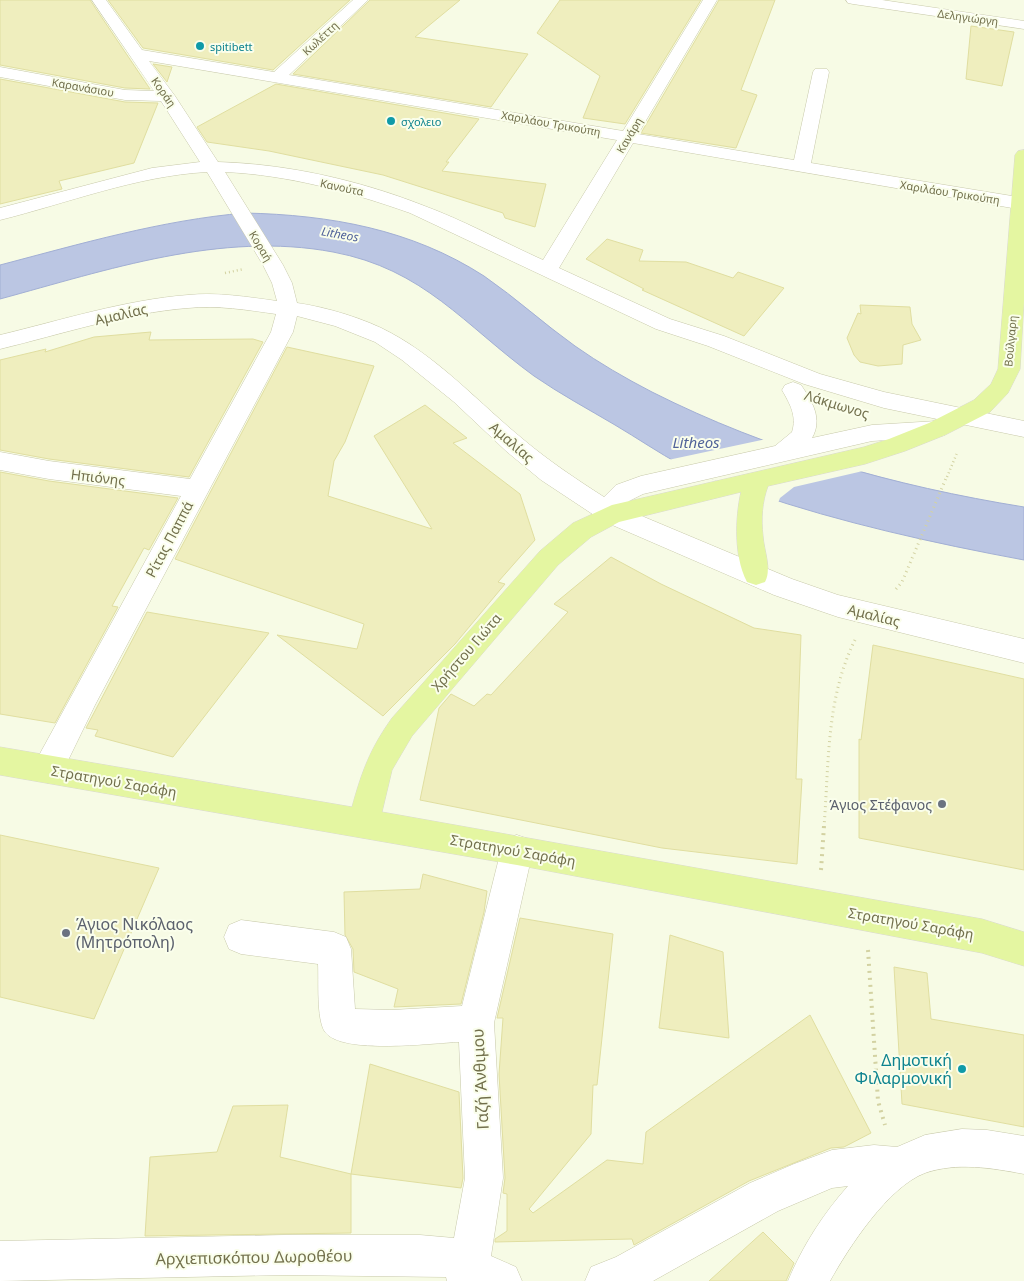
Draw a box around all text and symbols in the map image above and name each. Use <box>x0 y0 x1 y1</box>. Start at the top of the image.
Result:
street label: Δεληγιώργη <box>937 5 999 29</box>
street label: Κωλέττη <box>299 18 341 58</box>
place label: spitibett <box>210 39 253 54</box>
marker: spitibett <box>194 40 206 52</box>
street label: Καρανάσιου <box>51 74 115 100</box>
street label: Κοράη <box>148 74 180 110</box>
street label: Χαριλάου Τρικούπη <box>500 107 602 139</box>
place label: σχολειο <box>401 114 442 129</box>
street label: Κανάρη <box>612 114 646 156</box>
marker: σχολειο <box>385 115 397 127</box>
street label: Κανούτα <box>319 175 365 199</box>
street label: Χαριλάου Τρικούπη <box>899 177 1001 207</box>
water label: Litheos <box>320 222 360 246</box>
street label: Κοραή <box>246 228 276 264</box>
street label: Αμαλίας <box>93 299 149 329</box>
street label: Βούλγαρη <box>1000 315 1020 367</box>
street label: Λάκμωνος <box>802 385 872 423</box>
street label: Αμαλίας <box>486 417 538 467</box>
water label: Litheos <box>672 432 720 452</box>
street label: Ηπιόνης <box>70 464 126 490</box>
street label: Ρίτας Παππά <box>141 497 197 581</box>
street label: Αμαλίας <box>846 599 902 631</box>
street label: Χρήστου Γιώτα <box>427 609 505 695</box>
street label: Στρατηγού Σαράφη <box>50 761 178 801</box>
place label: Άγιος Στέφανος <box>829 795 932 814</box>
marker: Άγιος Στέφανος <box>936 798 948 810</box>
street label: Στρατηγού Σαράφη <box>449 830 577 870</box>
street label: Στρατηγού Σαράφη <box>847 903 975 943</box>
place label: Άγιος Νικόλαος (Μητρόπολη) <box>76 913 193 953</box>
marker: Άγιος Νικόλαος (Μητρόπολη) <box>60 927 72 939</box>
street label: Γαζή Άνθιμου <box>466 1028 494 1130</box>
place label: Δημοτική Φιλαρμονική <box>854 1049 952 1089</box>
marker: Δημοτική Φιλαρμονική <box>956 1063 968 1075</box>
street label: Αρχιεπισκόπου Δωροθέου <box>155 1244 353 1270</box>

